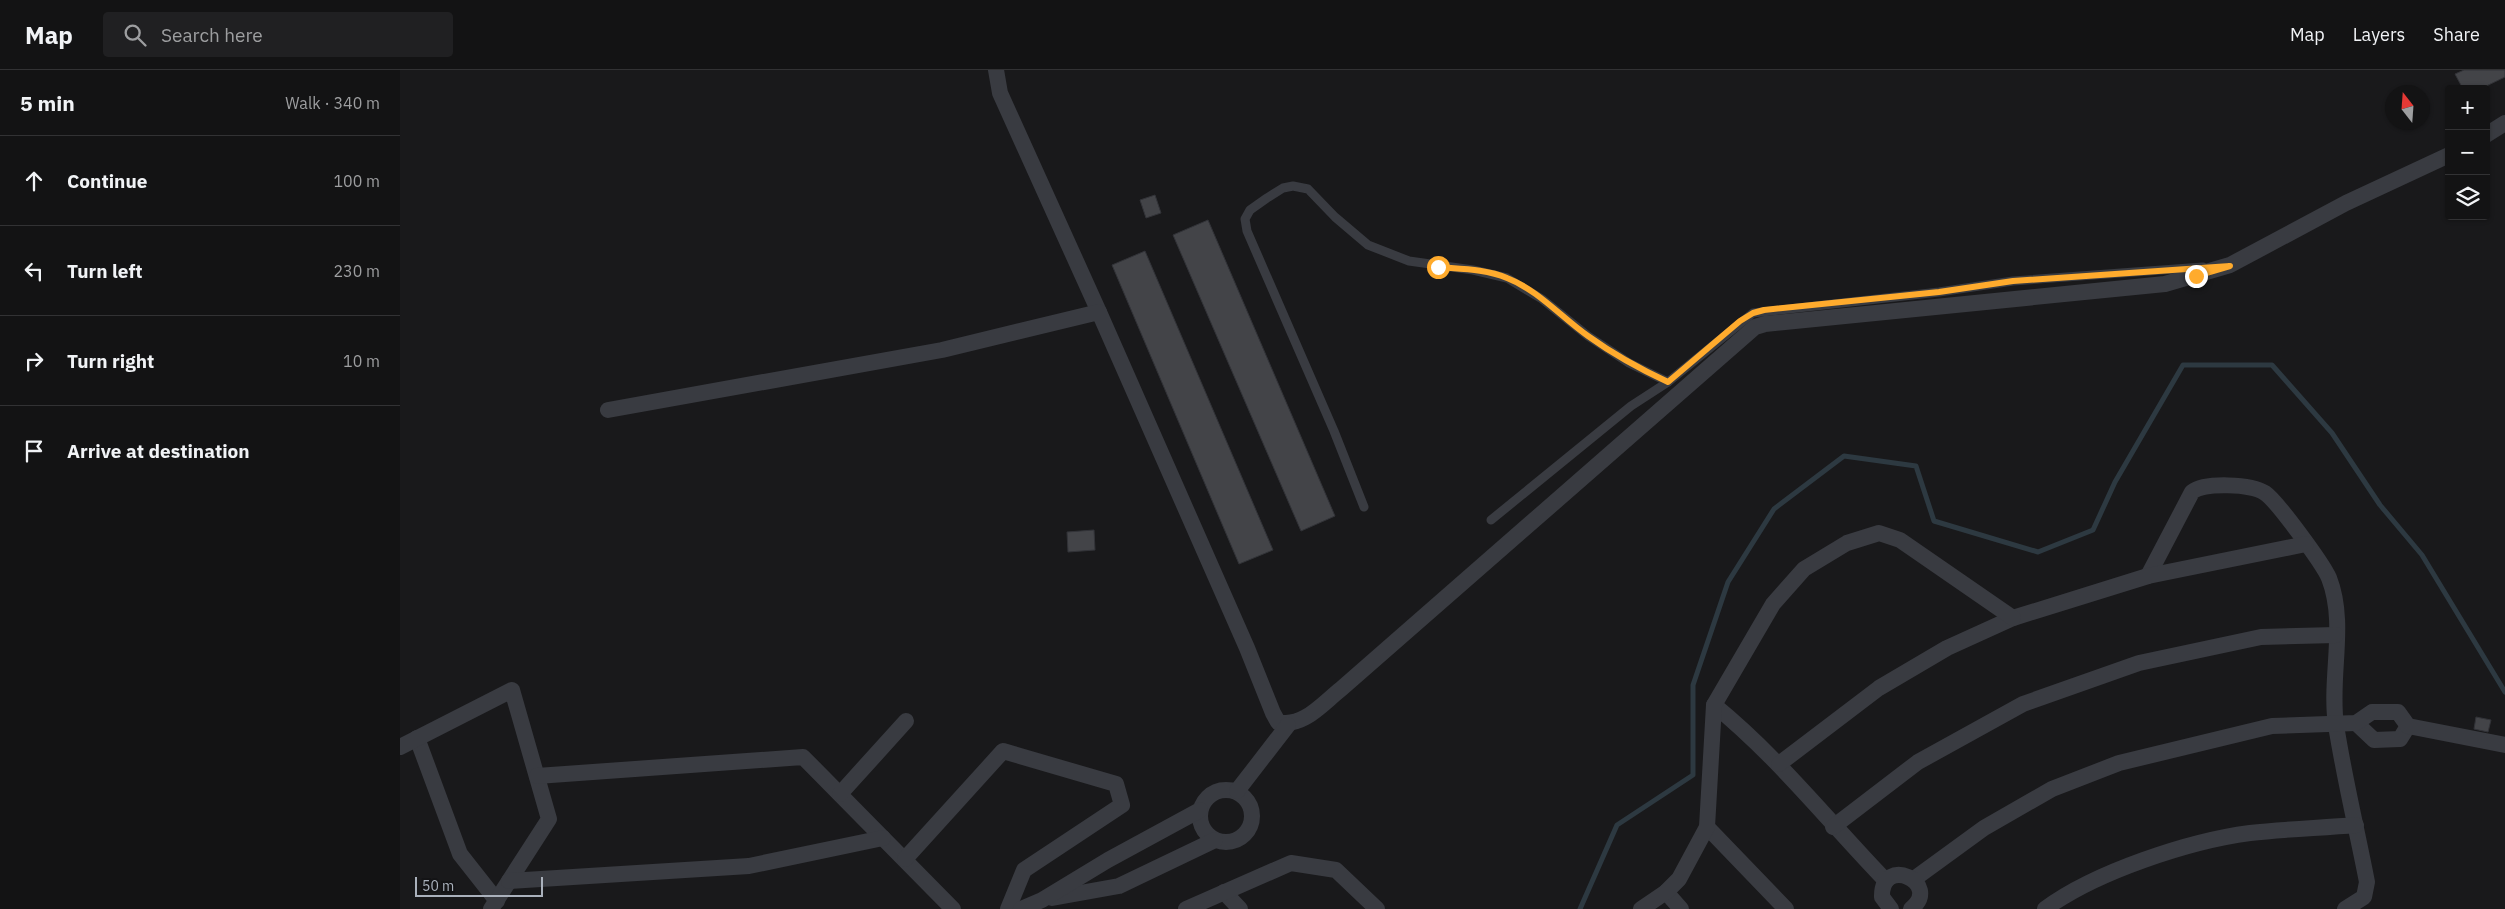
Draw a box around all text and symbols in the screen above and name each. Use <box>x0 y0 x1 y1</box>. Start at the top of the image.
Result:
search box <box>103 12 453 57</box>
text: Map <box>25 19 73 51</box>
icon: search <box>121 21 149 49</box>
text: Search here <box>161 23 263 47</box>
text: Map <box>2290 23 2325 46</box>
text: Layers <box>2353 23 2405 46</box>
text: Share <box>2433 23 2480 46</box>
north arrow <box>2385 85 2430 130</box>
map controls <box>2445 85 2490 220</box>
button: + <box>2445 85 2490 130</box>
text: 5 min <box>20 89 75 117</box>
text: Walk · 340 m <box>285 93 380 113</box>
button: − <box>2445 130 2490 175</box>
icon: ahead <box>20 167 48 195</box>
text: Continue <box>67 169 147 193</box>
text: 100 m <box>333 171 380 191</box>
button: layers <box>2445 175 2490 220</box>
route start <box>1427 256 1450 279</box>
icon: left <box>20 257 48 285</box>
text: Turn left <box>67 259 143 283</box>
text: 230 m <box>333 261 380 281</box>
route end <box>2185 265 2208 288</box>
icon: right <box>20 347 48 375</box>
text: Turn right <box>67 349 154 373</box>
text: 10 m <box>343 351 380 371</box>
icon: arrive <box>20 437 48 465</box>
text: Arrive at destination <box>67 439 250 463</box>
scale bar <box>415 874 542 897</box>
text: 50 m <box>422 877 454 895</box>

